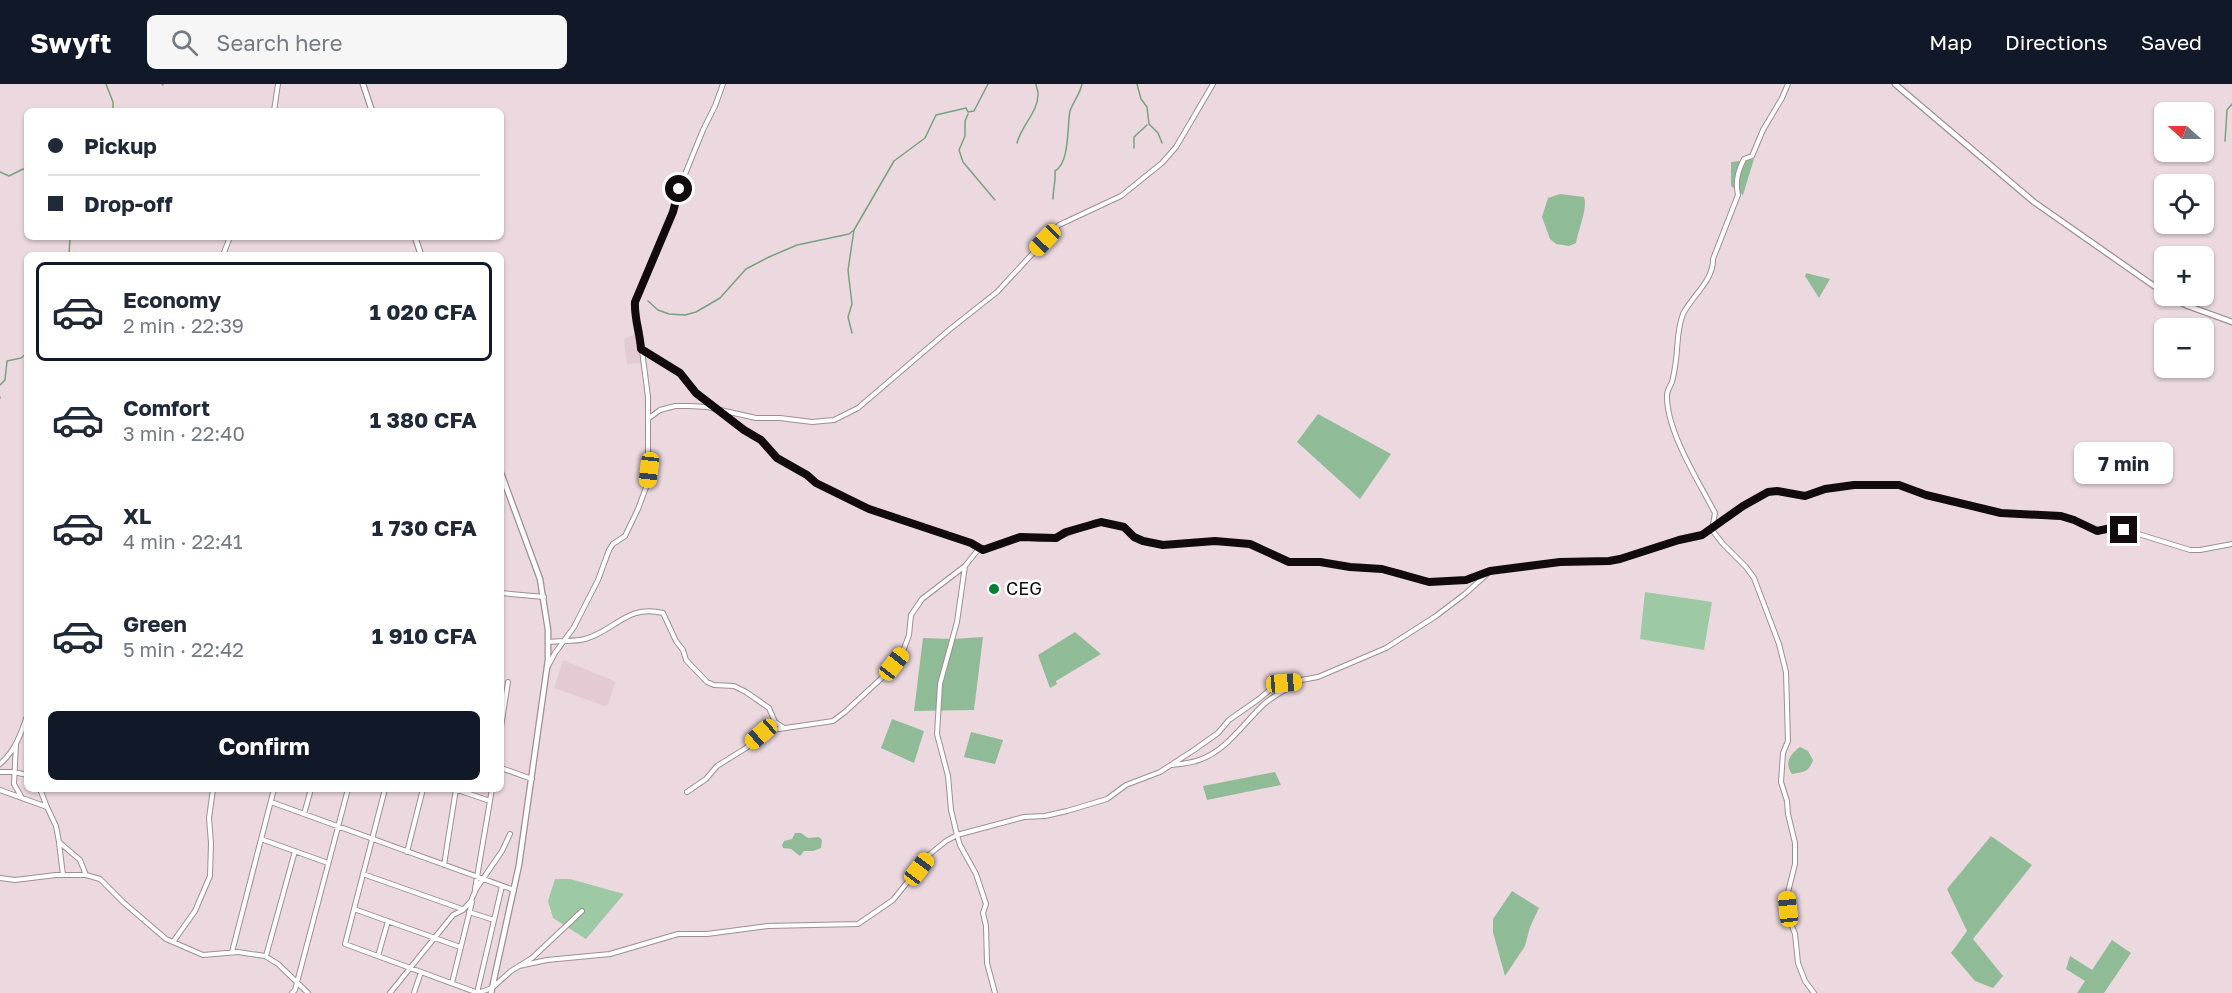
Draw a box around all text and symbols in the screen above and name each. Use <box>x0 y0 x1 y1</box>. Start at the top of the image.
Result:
search box <box>147 15 567 69</box>
text: Swyft <box>30 26 111 59</box>
icon: search <box>168 26 201 59</box>
text: Search here <box>216 29 342 56</box>
text: Map <box>1929 29 1972 55</box>
text: Directions <box>2005 29 2108 55</box>
text: Saved <box>2141 29 2202 55</box>
north arrow <box>2154 102 2214 162</box>
map controls <box>2154 102 2214 378</box>
text: Pickup <box>84 132 157 159</box>
button: locate <box>2154 174 2214 234</box>
route start <box>665 175 692 202</box>
text: Drop-off <box>84 190 173 217</box>
car <box>1026 221 1064 259</box>
button: + <box>2154 246 2214 306</box>
icon: car <box>51 285 105 339</box>
text: Economy <box>123 286 221 313</box>
text: 1 020 CFA <box>369 298 477 325</box>
text: 2 min · 22:39 <box>123 313 244 337</box>
button: − <box>2154 318 2214 378</box>
icon: car <box>51 393 105 447</box>
text: Comfort <box>123 394 210 421</box>
text: 1 380 CFA <box>370 406 477 433</box>
text: 3 min · 22:40 <box>123 421 245 445</box>
callout: 7 min <box>2074 443 2174 485</box>
car <box>638 451 660 489</box>
text: 7 min <box>2098 451 2149 475</box>
icon: car <box>51 501 105 555</box>
text: XL <box>123 502 151 529</box>
text: 1 730 CFA <box>372 514 477 541</box>
route end <box>2110 516 2137 543</box>
text: 4 min · 22:41 <box>123 529 243 553</box>
place label: CEG <box>1006 577 1042 599</box>
marker: CEG <box>987 582 1001 596</box>
icon: car <box>51 609 105 663</box>
text: Green <box>123 610 187 637</box>
text: 1 910 CFA <box>372 622 477 649</box>
text: 5 min · 22:42 <box>123 637 244 661</box>
car <box>876 644 912 684</box>
car <box>1265 672 1303 694</box>
button: Confirm <box>48 711 480 780</box>
car <box>742 715 780 753</box>
car <box>901 849 937 889</box>
car <box>1777 890 1799 928</box>

